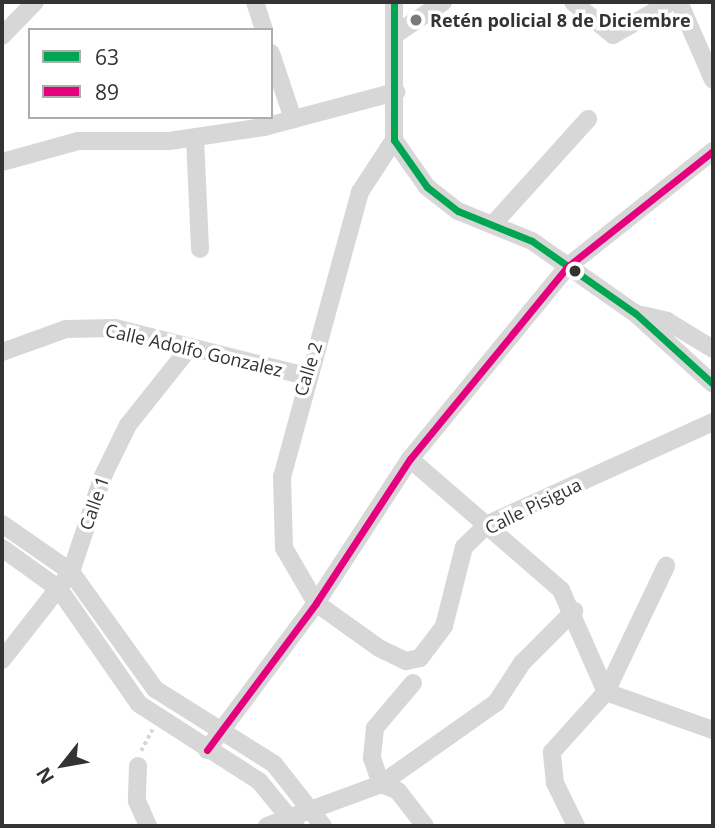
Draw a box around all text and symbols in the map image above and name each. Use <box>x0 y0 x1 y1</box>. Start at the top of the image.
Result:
place label: Retén policial 8 de Diciembre <box>430 9 691 31</box>
marker: Retén policial 8 de Diciembre <box>408 12 424 28</box>
legend <box>28 28 273 119</box>
text: 63 <box>95 43 119 71</box>
text: 89 <box>95 78 119 106</box>
unlabelled marker <box>568 264 582 278</box>
street label: Calle Adolfo Gonzalez <box>103 319 285 381</box>
street label: Calle 2 <box>290 339 326 399</box>
street label: Calle 1 <box>75 473 113 533</box>
street label: Calle Pisigua <box>481 473 585 539</box>
north arrow <box>28 730 98 800</box>
text: N <box>30 763 60 789</box>

